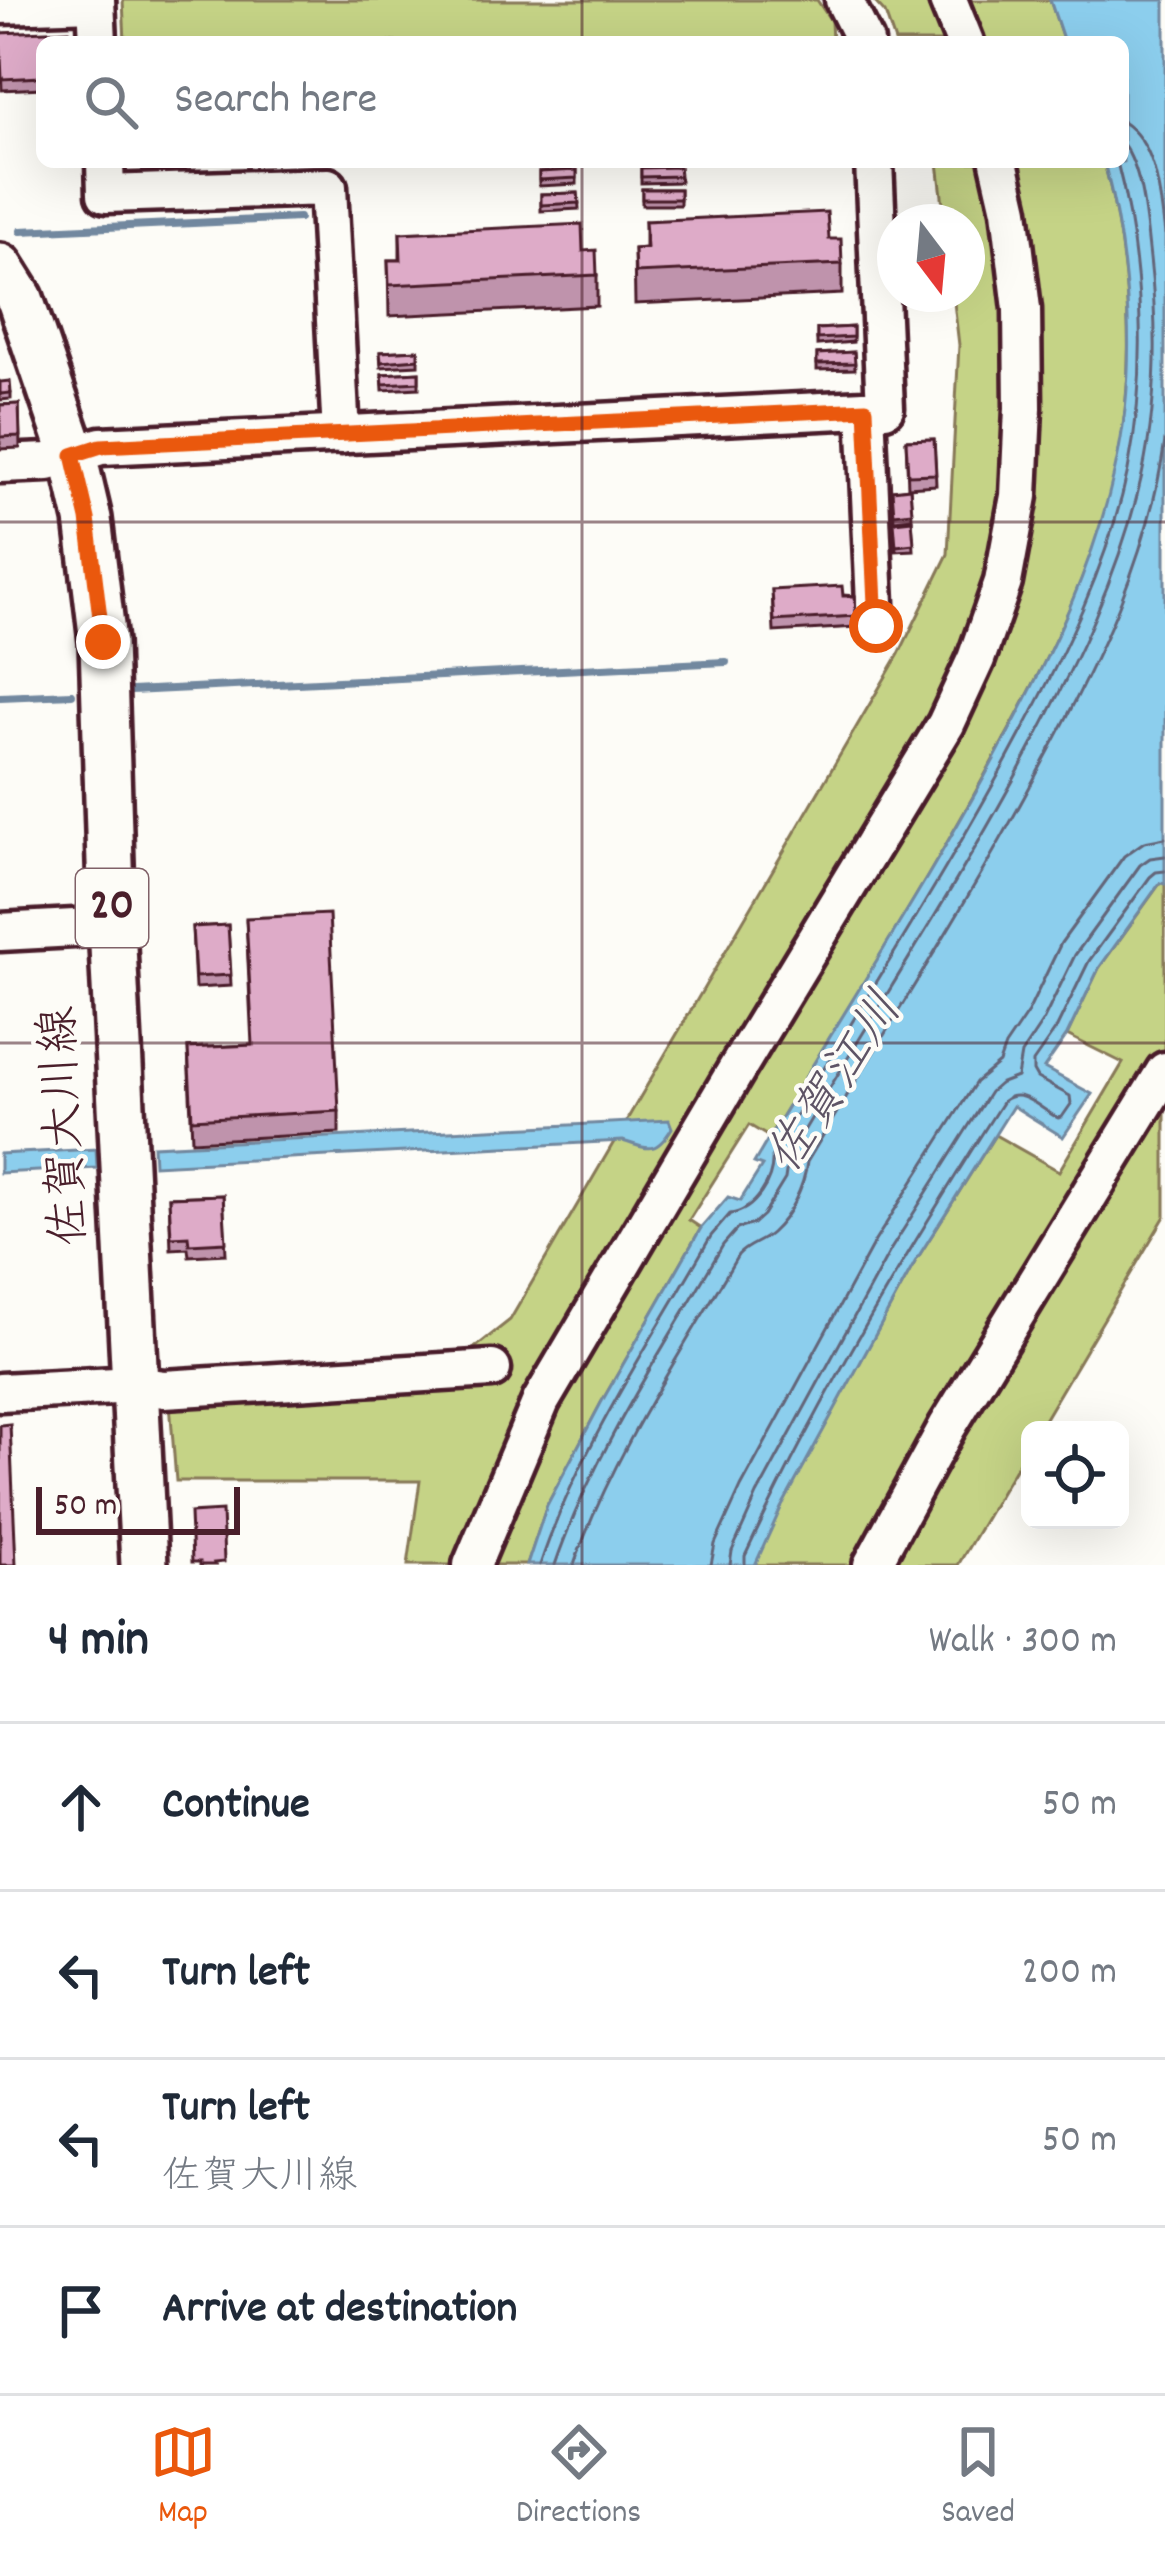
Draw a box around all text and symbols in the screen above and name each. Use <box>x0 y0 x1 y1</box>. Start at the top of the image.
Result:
search box <box>36 36 1129 168</box>
icon: search <box>78 69 144 135</box>
text: Search here <box>174 70 377 134</box>
north arrow <box>877 204 985 312</box>
route start <box>849 599 903 653</box>
route end <box>76 615 130 669</box>
road number: 20 <box>76 869 148 947</box>
water label: 佐賀江川 <box>752 980 924 1190</box>
street label: 佐賀大川線 <box>27 1004 109 1248</box>
map controls <box>1021 1421 1129 1529</box>
button: locate <box>1021 1421 1129 1529</box>
scale bar <box>36 1481 240 1534</box>
text: 50 m <box>54 1484 118 1531</box>
text: 4 min <box>48 1607 149 1679</box>
text: Walk · 300 m <box>929 1616 1117 1671</box>
icon: ahead <box>48 1774 114 1840</box>
text: Continue <box>162 1775 310 1839</box>
text: 50 m <box>1042 1779 1117 1834</box>
icon: left <box>48 1942 114 2008</box>
text: Turn left <box>162 1943 310 2007</box>
text: 200 m <box>1022 1947 1117 2002</box>
text: Turn left <box>162 2078 310 2142</box>
icon: left <box>48 2110 114 2176</box>
text: 50 m <box>1042 2115 1117 2170</box>
text: 佐賀大川線 <box>162 2152 357 2207</box>
icon: arrive <box>48 2278 114 2344</box>
text: Arrive at destination <box>162 2279 517 2343</box>
tab: Map <box>150 2419 216 2538</box>
tab: Directions <box>516 2419 641 2538</box>
tab: Saved <box>941 2419 1015 2538</box>

